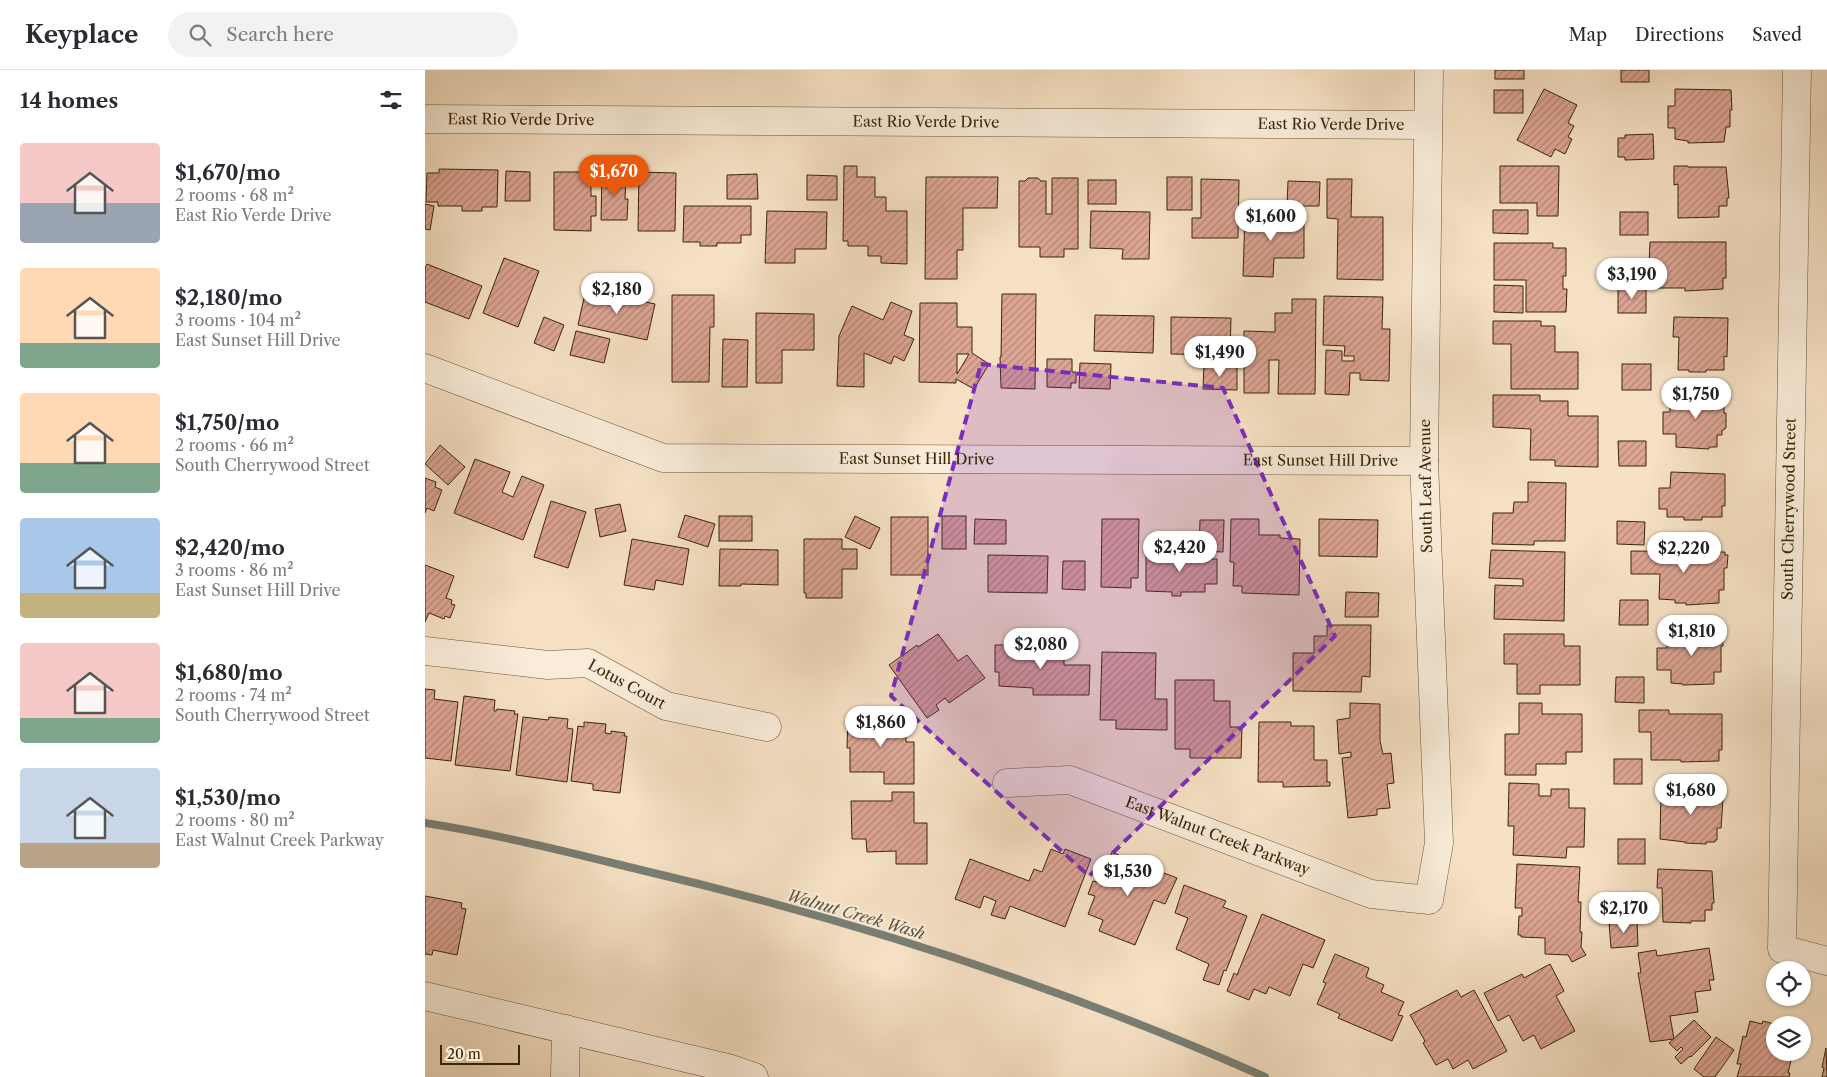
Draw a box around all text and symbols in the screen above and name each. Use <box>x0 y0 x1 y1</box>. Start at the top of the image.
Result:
search box <box>168 12 518 57</box>
text: Keyplace <box>25 20 138 49</box>
icon: search <box>186 21 214 49</box>
text: Search here <box>226 23 334 46</box>
text: Map <box>1568 24 1607 46</box>
text: Directions <box>1635 24 1724 46</box>
text: Saved <box>1752 24 1802 46</box>
icon: filters <box>377 86 405 114</box>
text: 14 homes <box>20 88 118 113</box>
street label: East Rio Verde Drive <box>448 109 594 129</box>
street label: East Rio Verde Drive <box>853 112 999 131</box>
street label: East Rio Verde Drive <box>1258 114 1404 134</box>
pin: $1,670 <box>573 154 655 197</box>
text: $1,670/mo <box>175 160 280 185</box>
text: $1,670 <box>590 161 638 181</box>
icon: home <box>60 163 120 223</box>
text: 2 rooms · 68 m² <box>175 185 294 205</box>
pin: $1,600 <box>1230 200 1312 242</box>
text: East Rio Verde Drive <box>175 205 331 225</box>
text: $1,600 <box>1246 206 1296 226</box>
pin: $3,190 <box>1591 258 1673 300</box>
text: $3,190 <box>1607 264 1657 284</box>
pin: $2,180 <box>576 272 658 315</box>
text: $2,180 <box>592 279 642 299</box>
text: $2,180/mo <box>175 285 282 310</box>
icon: home <box>60 288 120 348</box>
text: 3 rooms · 104 m² <box>175 310 301 330</box>
text: East Sunset Hill Drive <box>175 330 341 350</box>
pin: $1,490 <box>1179 336 1261 378</box>
text: $1,490 <box>1195 342 1245 362</box>
pin: $1,750 <box>1655 378 1737 420</box>
text: $1,750 <box>1672 384 1720 404</box>
text: $1,750/mo <box>175 410 279 435</box>
icon: home <box>60 413 120 473</box>
street label: South Cherrywood Street <box>1777 417 1800 600</box>
street label: South Leaf Avenue <box>1415 419 1436 553</box>
text: 2 rooms · 66 m² <box>175 435 294 455</box>
street label: East Sunset Hill Drive <box>839 449 994 468</box>
street label: East Sunset Hill Drive <box>1243 450 1398 470</box>
text: South Cherrywood Street <box>175 455 370 475</box>
pin: $2,420 <box>1139 530 1221 573</box>
pin: $2,220 <box>1643 532 1725 574</box>
text: $2,420/mo <box>175 535 285 560</box>
text: $2,420 <box>1154 537 1206 557</box>
icon: home <box>60 538 120 598</box>
text: $2,220 <box>1658 538 1710 558</box>
text: 3 rooms · 86 m² <box>175 560 294 580</box>
text: East Sunset Hill Drive <box>175 580 341 600</box>
pin: $1,810 <box>1651 614 1733 657</box>
text: $1,810 <box>1668 621 1716 641</box>
pin: $2,080 <box>1000 628 1082 670</box>
text: $2,080 <box>1015 634 1067 654</box>
street label: Lotus Court <box>585 655 670 713</box>
text: $1,680/mo <box>175 660 283 685</box>
icon: home <box>60 663 120 723</box>
text: 2 rooms · 74 m² <box>175 685 292 705</box>
text: South Cherrywood Street <box>175 705 370 725</box>
pin: $1,860 <box>840 706 922 748</box>
text: $1,860 <box>856 712 906 732</box>
pin: $1,680 <box>1650 774 1732 816</box>
text: $1,680 <box>1666 780 1716 800</box>
text: $1,530/mo <box>175 785 281 810</box>
icon: home <box>60 788 120 848</box>
street label: East Walnut Creek Parkway <box>1123 792 1313 879</box>
text: 2 rooms · 80 m² <box>175 810 295 830</box>
text: East Walnut Creek Parkway <box>175 830 384 850</box>
pin: $1,530 <box>1087 854 1169 897</box>
text: $1,530 <box>1104 861 1152 881</box>
water label: Walnut Creek Wash <box>785 885 927 943</box>
pin: $2,170 <box>1583 892 1665 934</box>
text: $2,170 <box>1600 898 1648 918</box>
map controls <box>1766 961 1811 1061</box>
button: locate <box>1766 961 1811 1006</box>
button: layers <box>1766 1016 1811 1061</box>
scale bar <box>440 1042 520 1065</box>
text: 20 m <box>447 1045 481 1063</box>

